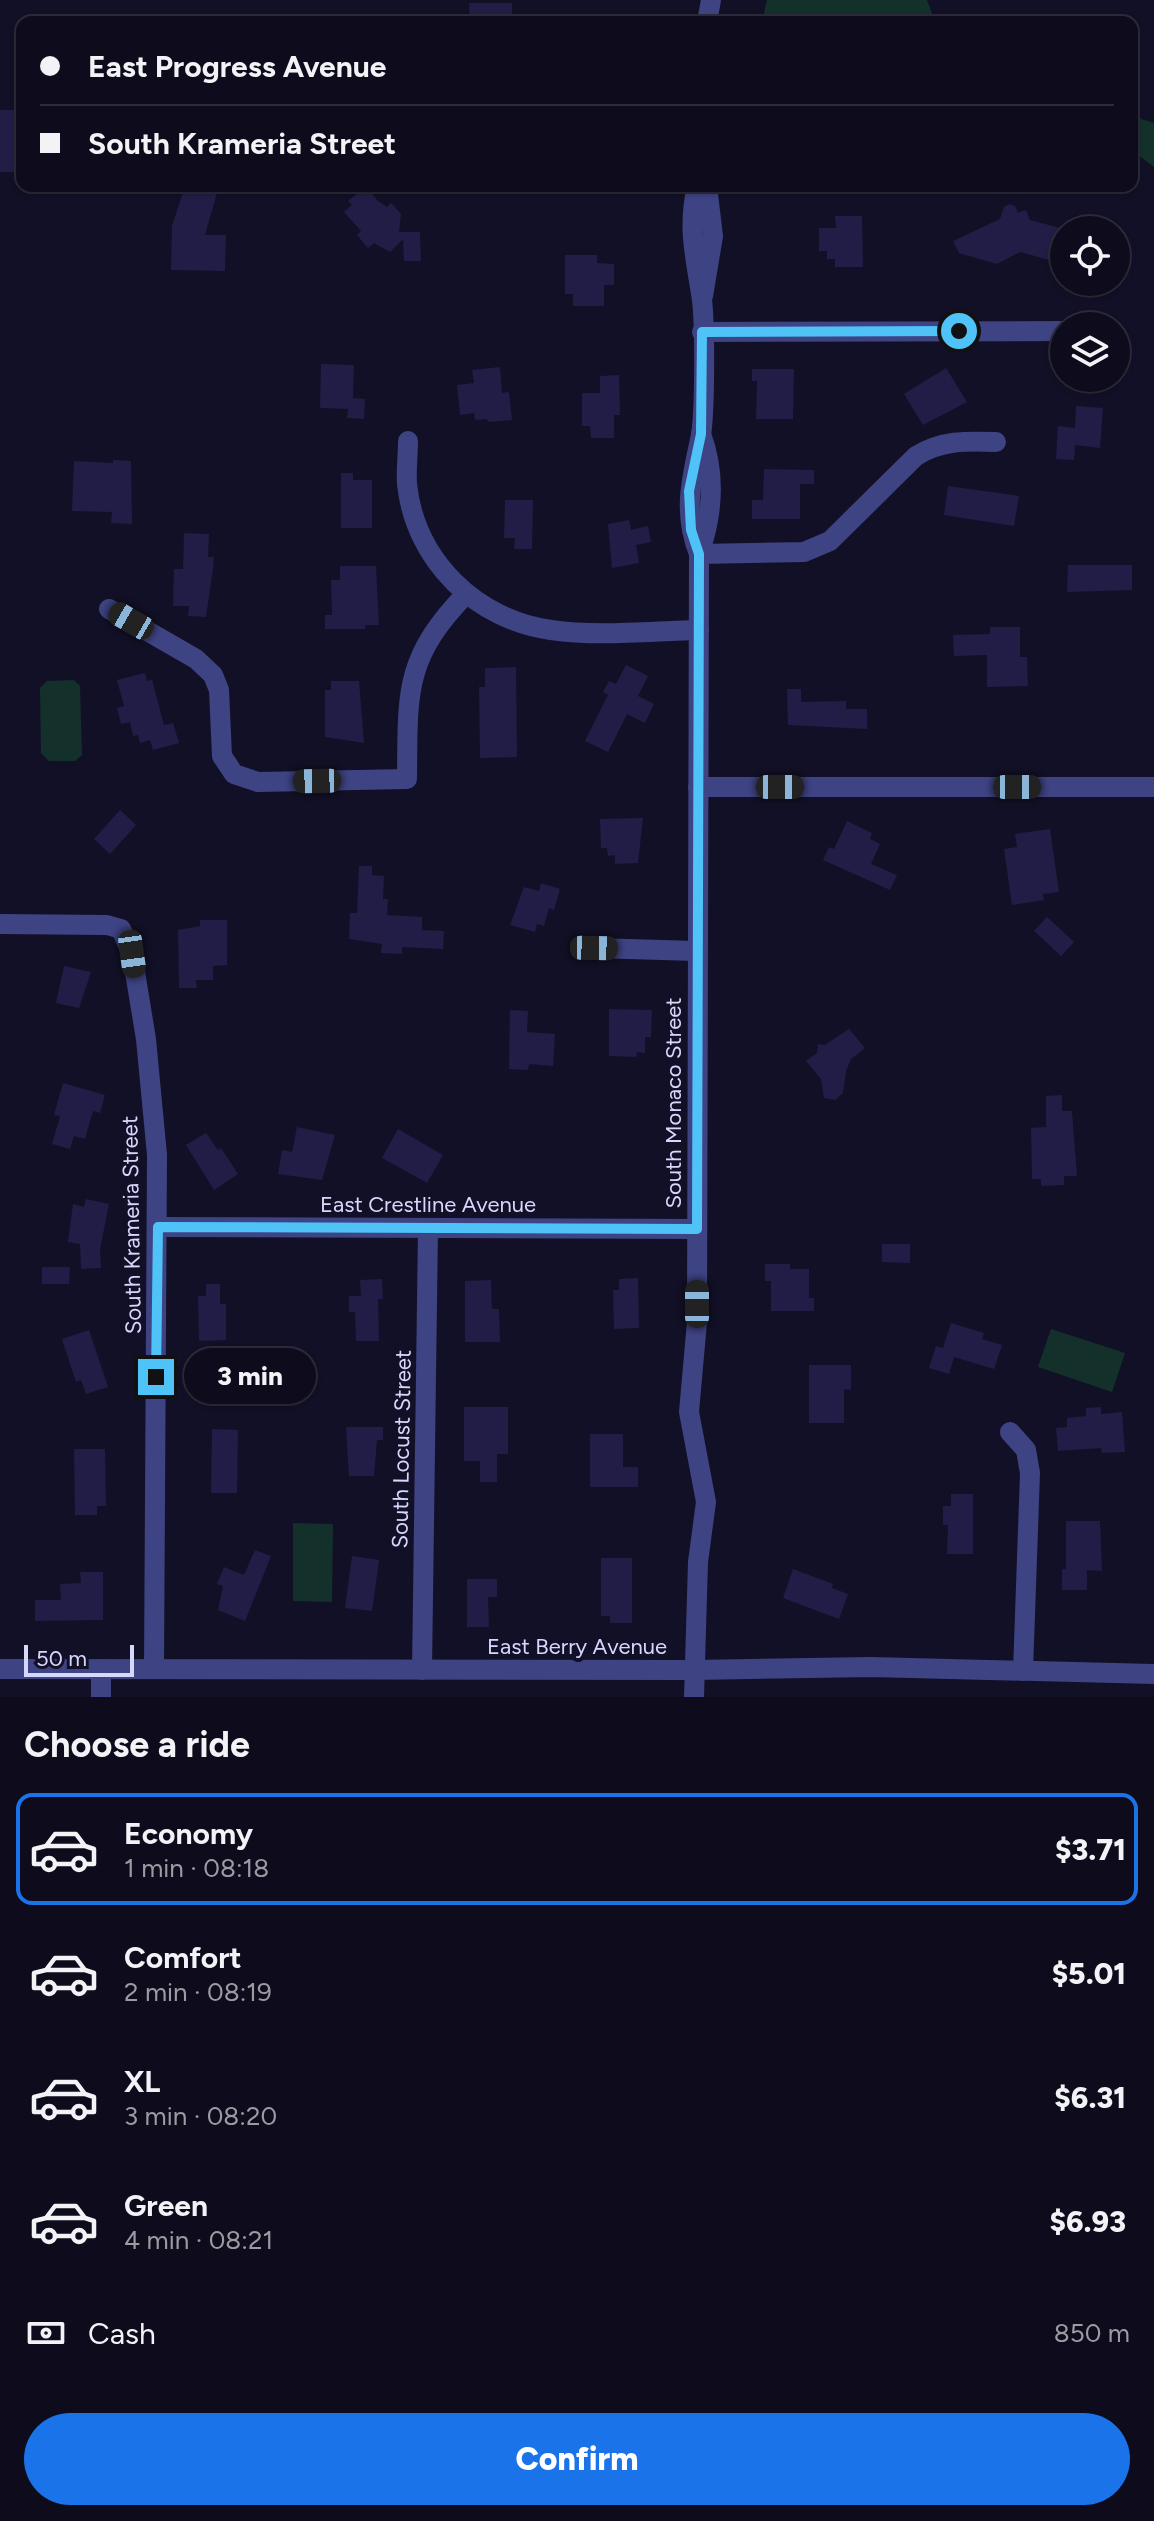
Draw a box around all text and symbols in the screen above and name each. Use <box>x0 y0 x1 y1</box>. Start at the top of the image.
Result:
text: East Progress Avenue <box>88 48 386 85</box>
text: South Krameria Street <box>88 125 396 162</box>
map controls <box>1050 216 1130 392</box>
button: locate <box>1050 216 1130 296</box>
button: layers <box>1050 312 1130 392</box>
route start <box>941 313 977 349</box>
car <box>104 599 158 643</box>
car <box>293 769 341 793</box>
car <box>756 775 804 799</box>
car <box>993 775 1041 799</box>
car <box>117 929 147 979</box>
car <box>570 936 618 960</box>
street label: South Monaco Street <box>660 997 687 1209</box>
street label: South Krameria Street <box>116 1116 147 1334</box>
street label: East Crestline Avenue <box>320 1191 536 1218</box>
car <box>685 1280 709 1328</box>
callout: 3 min <box>184 1349 316 1405</box>
street label: South Locust Street <box>386 1350 417 1549</box>
route end <box>138 1359 174 1395</box>
text: 3 min <box>217 1360 283 1392</box>
street label: East Berry Avenue <box>487 1633 667 1660</box>
scale bar <box>24 1641 134 1677</box>
text: 50 m <box>36 1645 87 1672</box>
text: Choose a ride <box>24 1723 250 1766</box>
icon: car <box>28 1813 100 1885</box>
text: Economy <box>124 1815 253 1852</box>
text: $3.71 <box>1055 1831 1126 1868</box>
text: 1 min · 08:18 <box>124 1852 269 1884</box>
icon: car <box>28 1937 100 2009</box>
text: Comfort <box>124 1939 242 1976</box>
text: $5.01 <box>1052 1955 1126 1992</box>
text: 2 min · 08:19 <box>124 1976 272 2008</box>
icon: car <box>28 2061 100 2133</box>
text: XL <box>124 2063 160 2100</box>
text: $6.31 <box>1054 2079 1126 2116</box>
text: 3 min · 08:20 <box>124 2100 277 2132</box>
icon: car <box>28 2185 100 2257</box>
text: Green <box>124 2187 208 2224</box>
text: $6.93 <box>1050 2203 1126 2240</box>
text: 4 min · 08:21 <box>124 2224 273 2256</box>
icon: cash <box>24 2311 68 2355</box>
text: Cash <box>88 2315 156 2352</box>
text: 850 m <box>1054 2317 1130 2349</box>
button: Confirm <box>24 2413 1130 2505</box>

